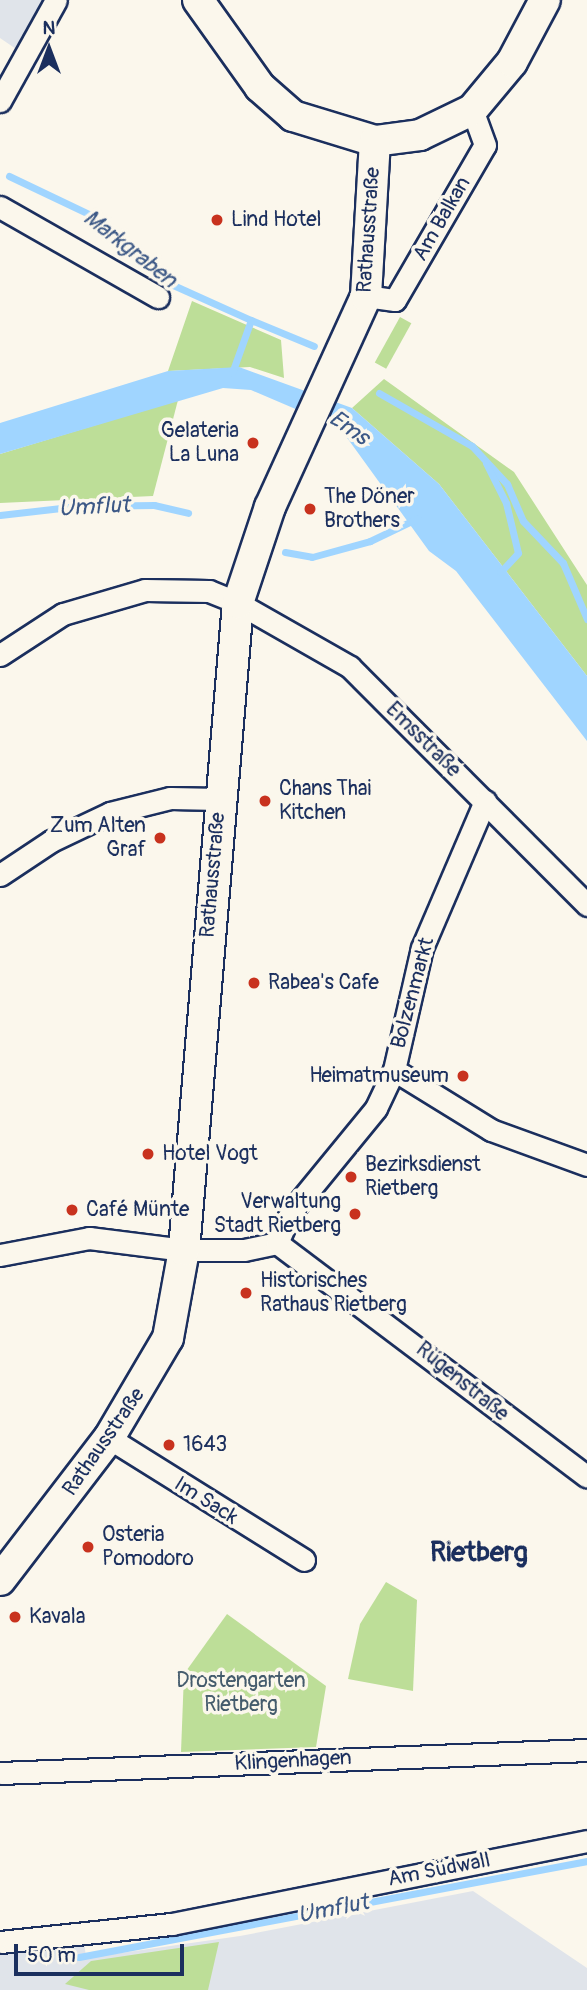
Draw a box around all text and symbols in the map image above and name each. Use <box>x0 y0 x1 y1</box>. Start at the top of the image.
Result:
north arrow <box>14 14 84 84</box>
text: N <box>43 16 55 40</box>
street label: Rathausstraße <box>352 166 386 294</box>
street label: Am Balkan <box>408 172 476 266</box>
water label: Markgraben <box>78 204 182 294</box>
place label: Lind Hotel <box>231 207 321 233</box>
marker: Lind Hotel <box>209 212 225 228</box>
water label: Ems <box>324 405 374 451</box>
place label: Gelateria La Luna <box>161 418 239 468</box>
marker: Gelateria La Luna <box>245 435 261 451</box>
place label: The Döner Brothers <box>324 484 415 534</box>
water label: Umflut <box>58 491 130 523</box>
marker: The Döner Brothers <box>302 501 318 517</box>
street label: Emsstraße <box>380 697 466 783</box>
place label: Chans Thai Kitchen <box>279 776 371 826</box>
marker: Chans Thai Kitchen <box>257 793 273 809</box>
street label: Rathausstraße <box>195 811 231 939</box>
place label: Zum Alten Graf <box>50 813 146 863</box>
marker: Zum Alten Graf <box>152 830 168 846</box>
street label: Bolzenmarkt <box>386 935 440 1051</box>
place label: Rabea's Cafe <box>268 970 379 996</box>
marker: Rabea's Cafe <box>246 975 262 991</box>
place label: Heimatmuseum <box>309 1063 449 1089</box>
marker: Heimatmuseum <box>455 1068 471 1084</box>
place label: Hotel Vogt <box>162 1141 258 1167</box>
marker: Hotel Vogt <box>140 1146 156 1162</box>
place label: Bezirksdienst Rietberg <box>365 1152 481 1202</box>
marker: Bezirksdienst Rietberg <box>343 1169 359 1185</box>
place label: Verwaltung Stadt Rietberg <box>214 1189 341 1239</box>
place label: Café Münte <box>86 1197 189 1223</box>
marker: Café Münte <box>64 1202 80 1218</box>
marker: Verwaltung Stadt Rietberg <box>347 1206 363 1222</box>
place label: Historisches Rathaus Rietberg <box>260 1268 407 1318</box>
marker: Historisches Rathaus Rietberg <box>238 1285 254 1301</box>
street label: Rügenstraße <box>411 1337 513 1427</box>
street label: Rathausstraße <box>58 1383 150 1501</box>
place label: 1643 <box>183 1432 227 1458</box>
marker: 1643 <box>161 1437 177 1453</box>
street label: Im Sack <box>169 1472 243 1530</box>
place label: Osteria Pomodoro <box>102 1522 194 1572</box>
district label: Rietberg <box>430 1536 528 1570</box>
marker: Osteria Pomodoro <box>80 1539 96 1555</box>
place label: Kavala <box>29 1604 85 1630</box>
marker: Kavala <box>7 1609 23 1625</box>
park label: Drostengarten Rietberg <box>176 1668 306 1718</box>
street label: Klingenhagen <box>234 1745 352 1777</box>
street label: Am Südwall <box>386 1848 492 1892</box>
water label: Umflut <box>295 1889 371 1929</box>
scale bar <box>18 1930 187 1974</box>
text: 50 m <box>27 1942 76 1969</box>

